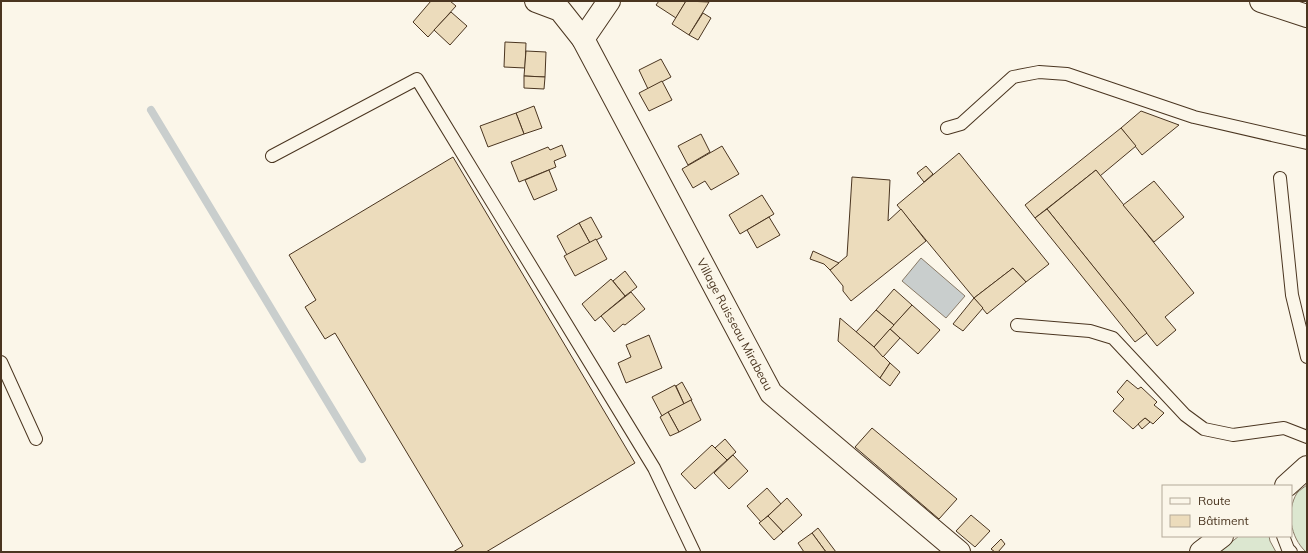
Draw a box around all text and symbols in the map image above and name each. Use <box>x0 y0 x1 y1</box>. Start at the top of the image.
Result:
street label: Village Ruisseau Mirabeau <box>694 256 776 393</box>
legend <box>1162 485 1292 537</box>
text: Route <box>1198 493 1231 508</box>
text: Bâtiment <box>1198 513 1249 528</box>

